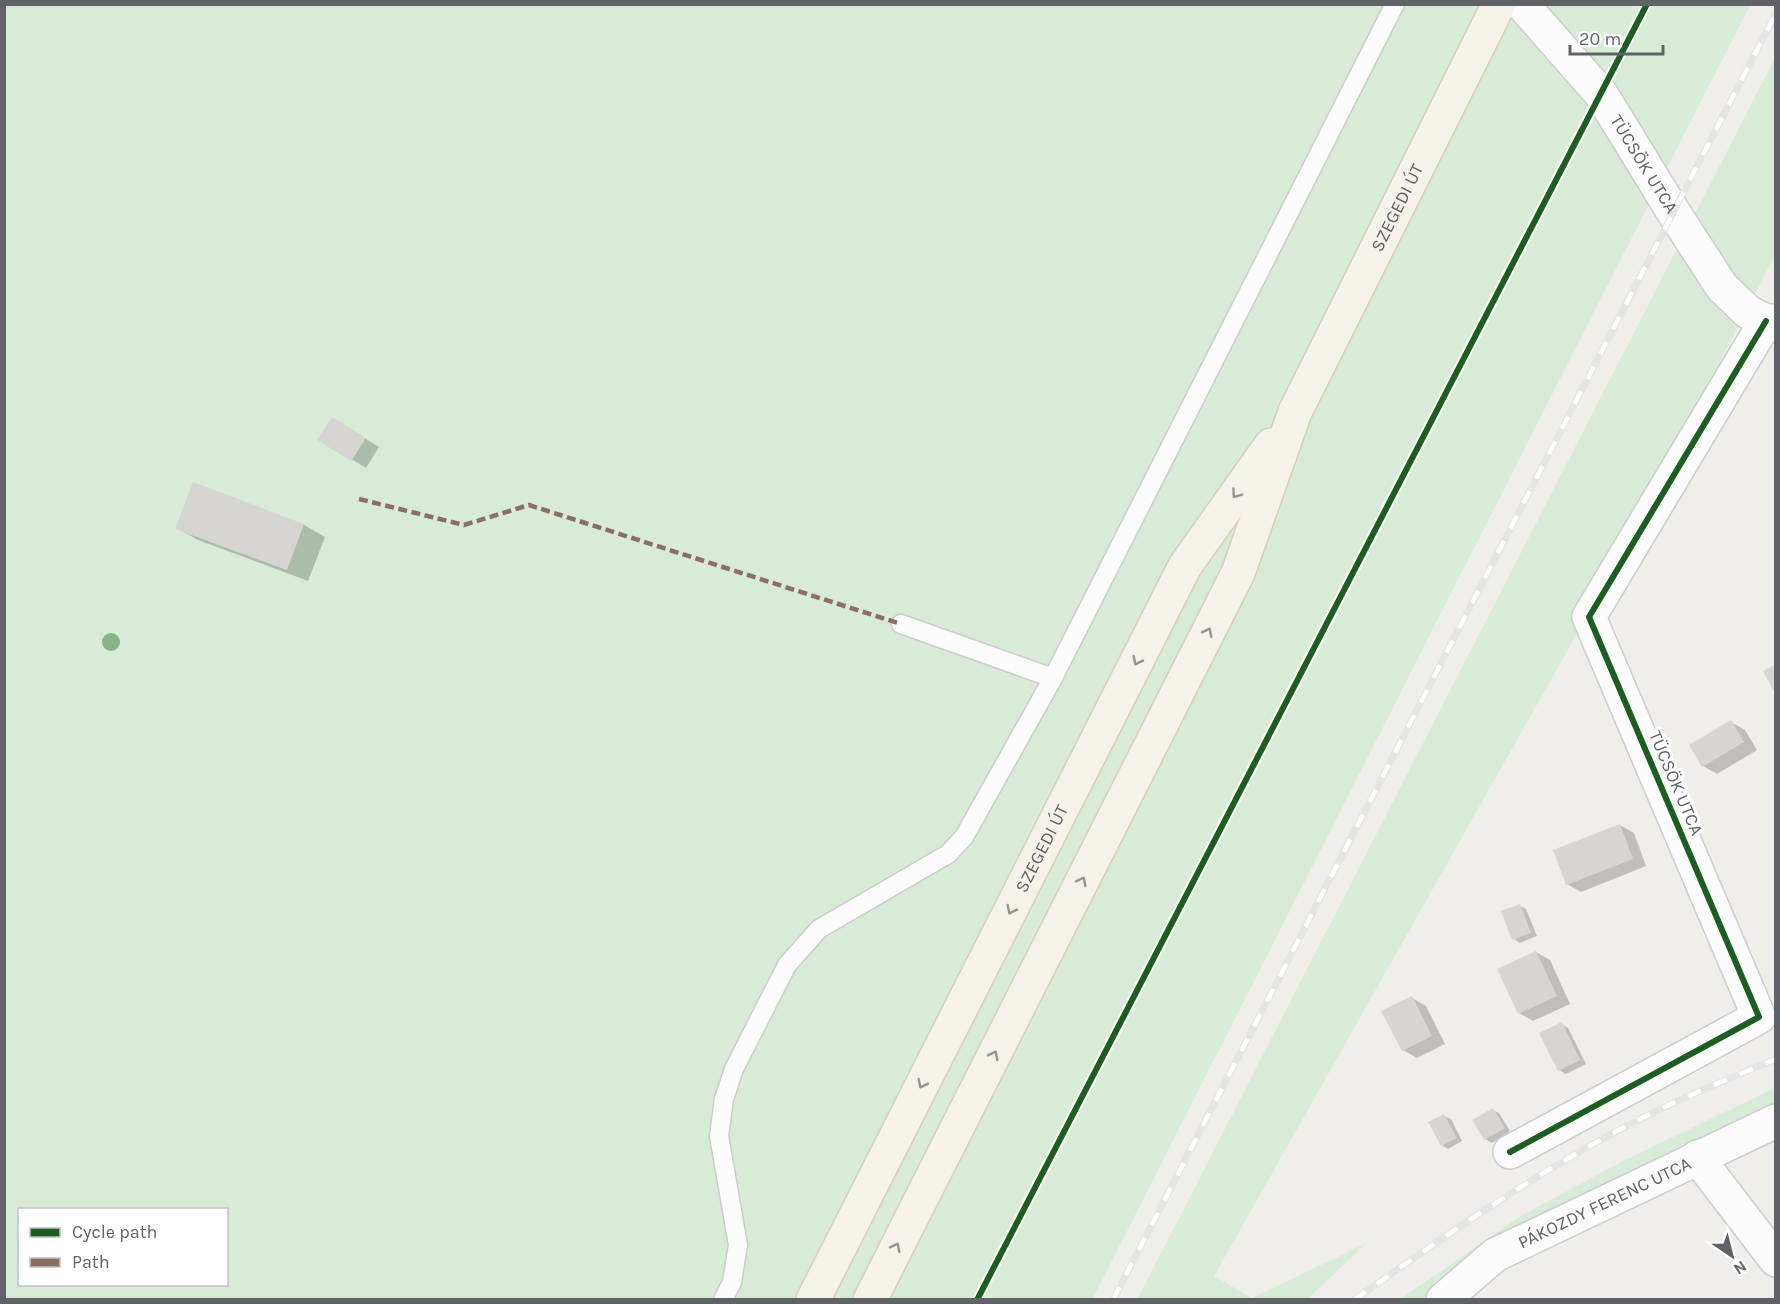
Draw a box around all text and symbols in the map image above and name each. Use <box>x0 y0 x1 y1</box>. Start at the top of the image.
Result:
scale bar <box>1570 18 1663 56</box>
text: 20 m <box>1579 28 1621 50</box>
street label: TÜCSÖK UTCA <box>1605 111 1683 217</box>
street label: SZEGEDI ÚT <box>1366 160 1428 255</box>
one-way arrow <box>1233 487 1244 498</box>
one-way arrow <box>1201 627 1212 638</box>
one-way arrow <box>1133 655 1144 665</box>
street label: TÜCSÖK UTCA <box>1644 727 1708 839</box>
street label: SZEGEDI ÚT <box>1010 801 1073 896</box>
one-way arrow <box>1075 876 1086 887</box>
one-way arrow <box>1006 903 1018 914</box>
one-way arrow <box>987 1050 998 1061</box>
one-way arrow <box>918 1077 930 1088</box>
street label: PÁKOZDY FERENC UTCA <box>1514 1152 1694 1253</box>
legend <box>18 1208 228 1286</box>
text: Cycle path <box>72 1221 157 1243</box>
north arrow <box>1702 1226 1762 1286</box>
one-way arrow <box>889 1243 901 1254</box>
text: Path <box>72 1251 110 1273</box>
text: N <box>1730 1257 1750 1279</box>

